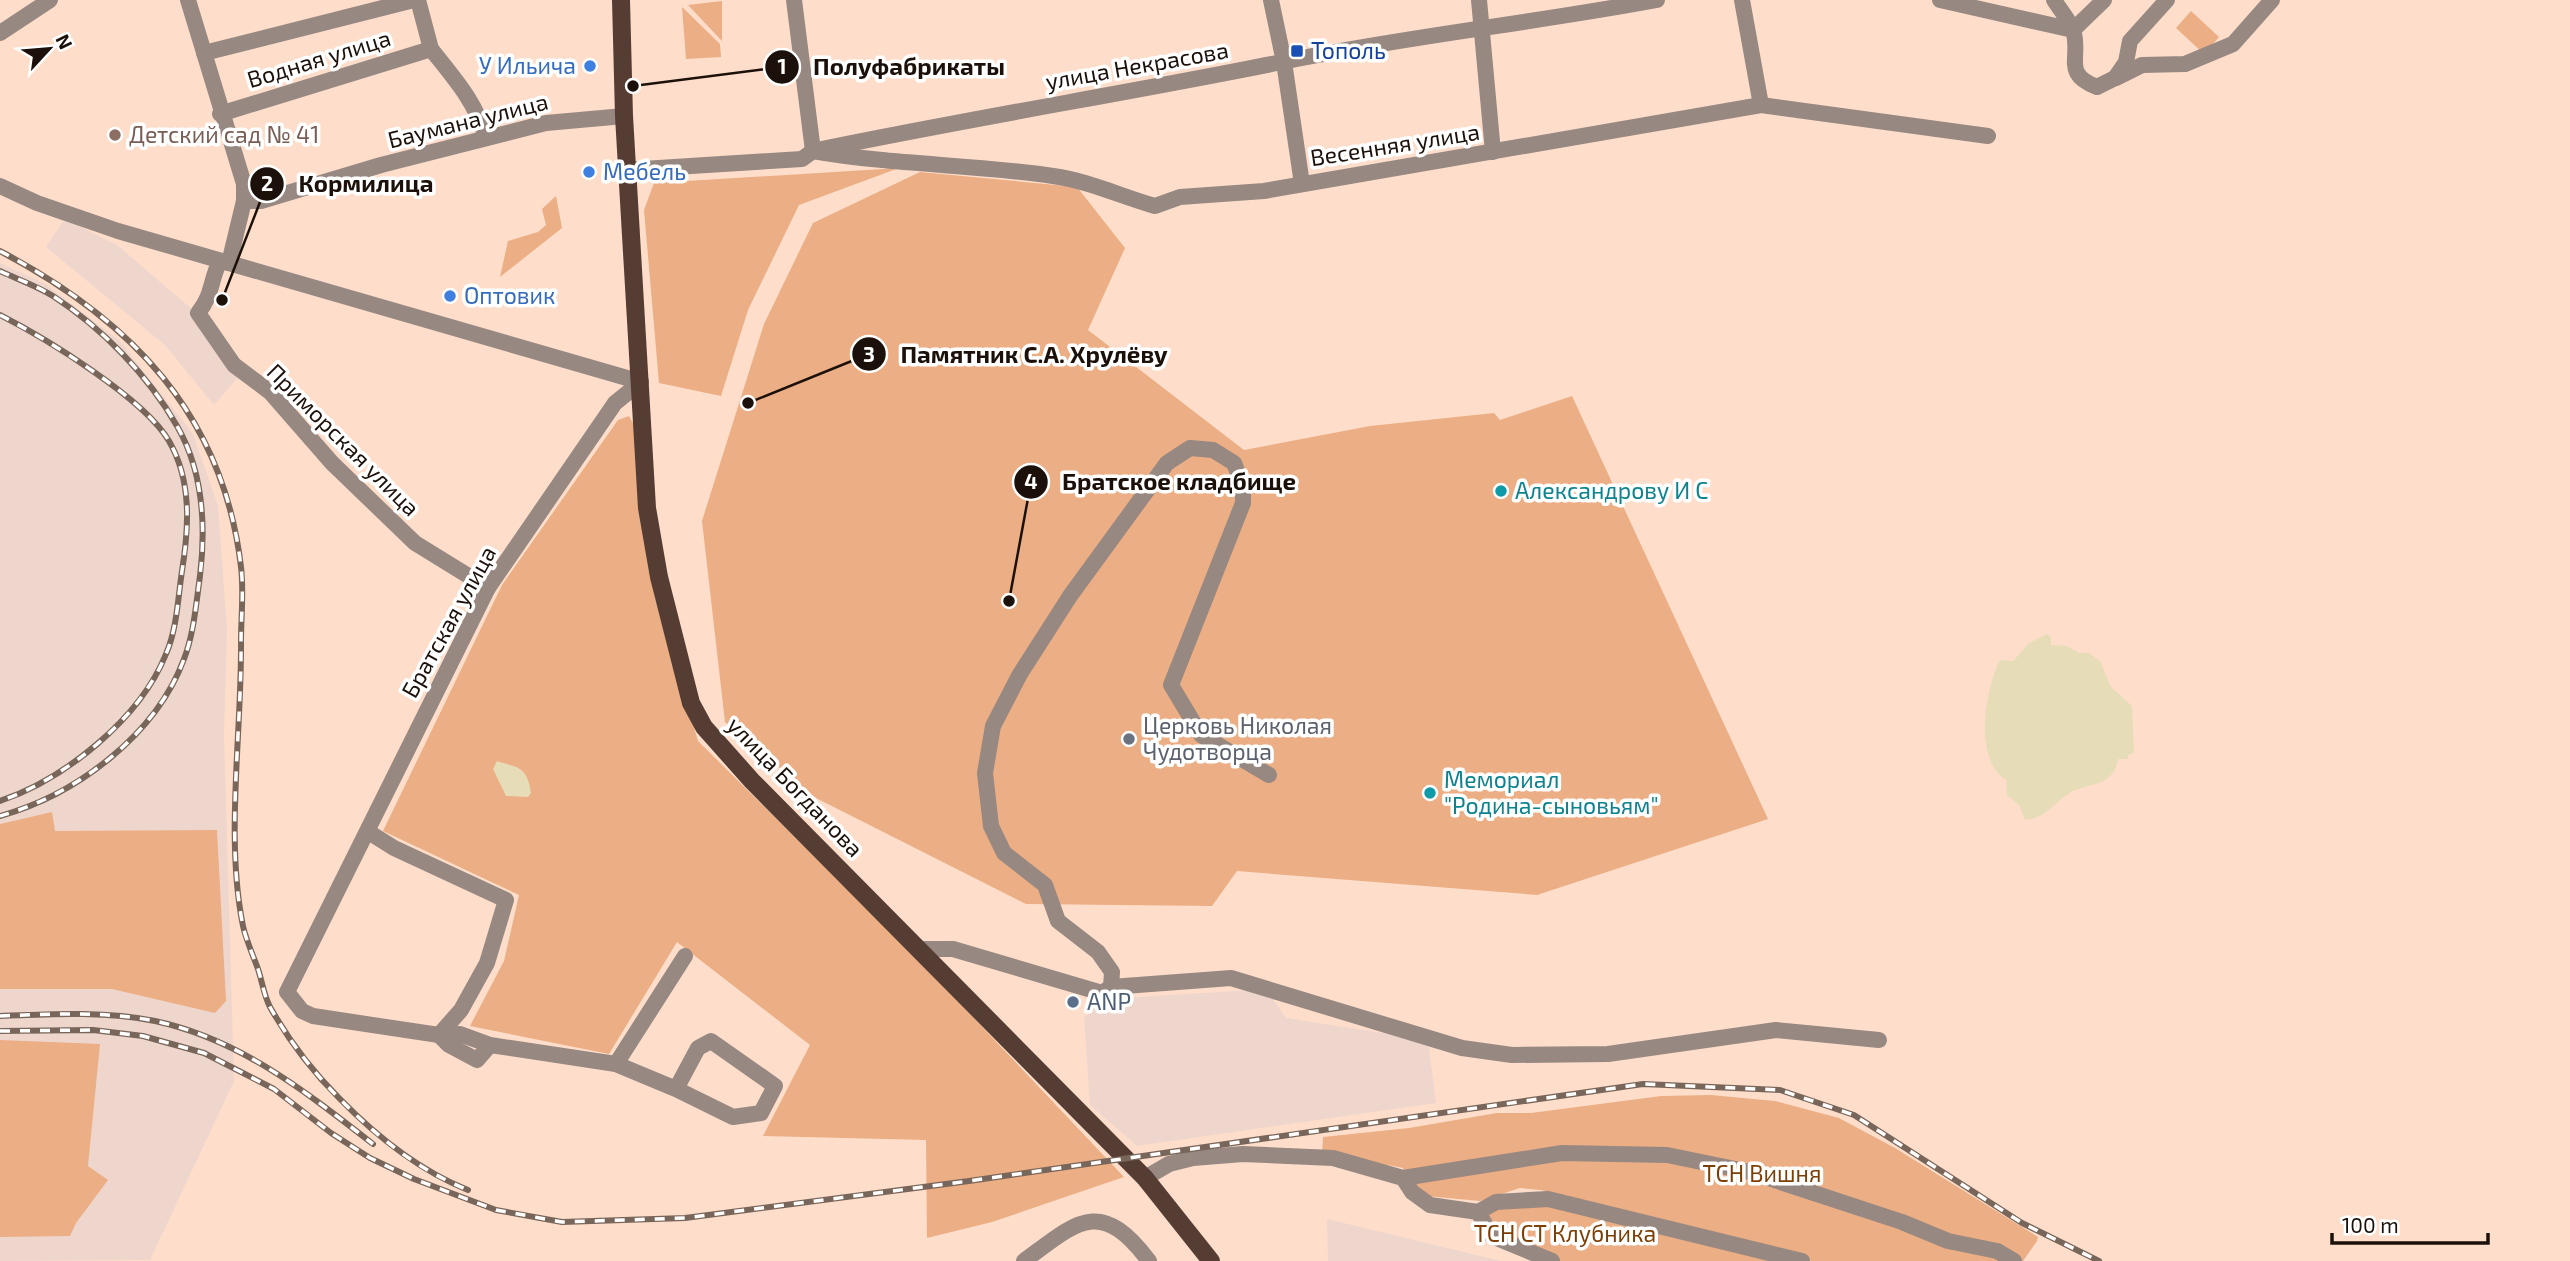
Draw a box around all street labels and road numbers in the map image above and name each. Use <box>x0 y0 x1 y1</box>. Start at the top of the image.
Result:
street label: Водная улица <box>244 23 394 94</box>
street label: улица Некрасова <box>1043 35 1231 96</box>
street label: Баумана улица <box>385 87 551 154</box>
street label: Весенняя улица <box>1308 117 1482 172</box>
street label: Приморская улица <box>261 357 426 522</box>
street label: Братская улица <box>395 541 502 703</box>
street label: улица Богданова <box>721 711 869 863</box>

